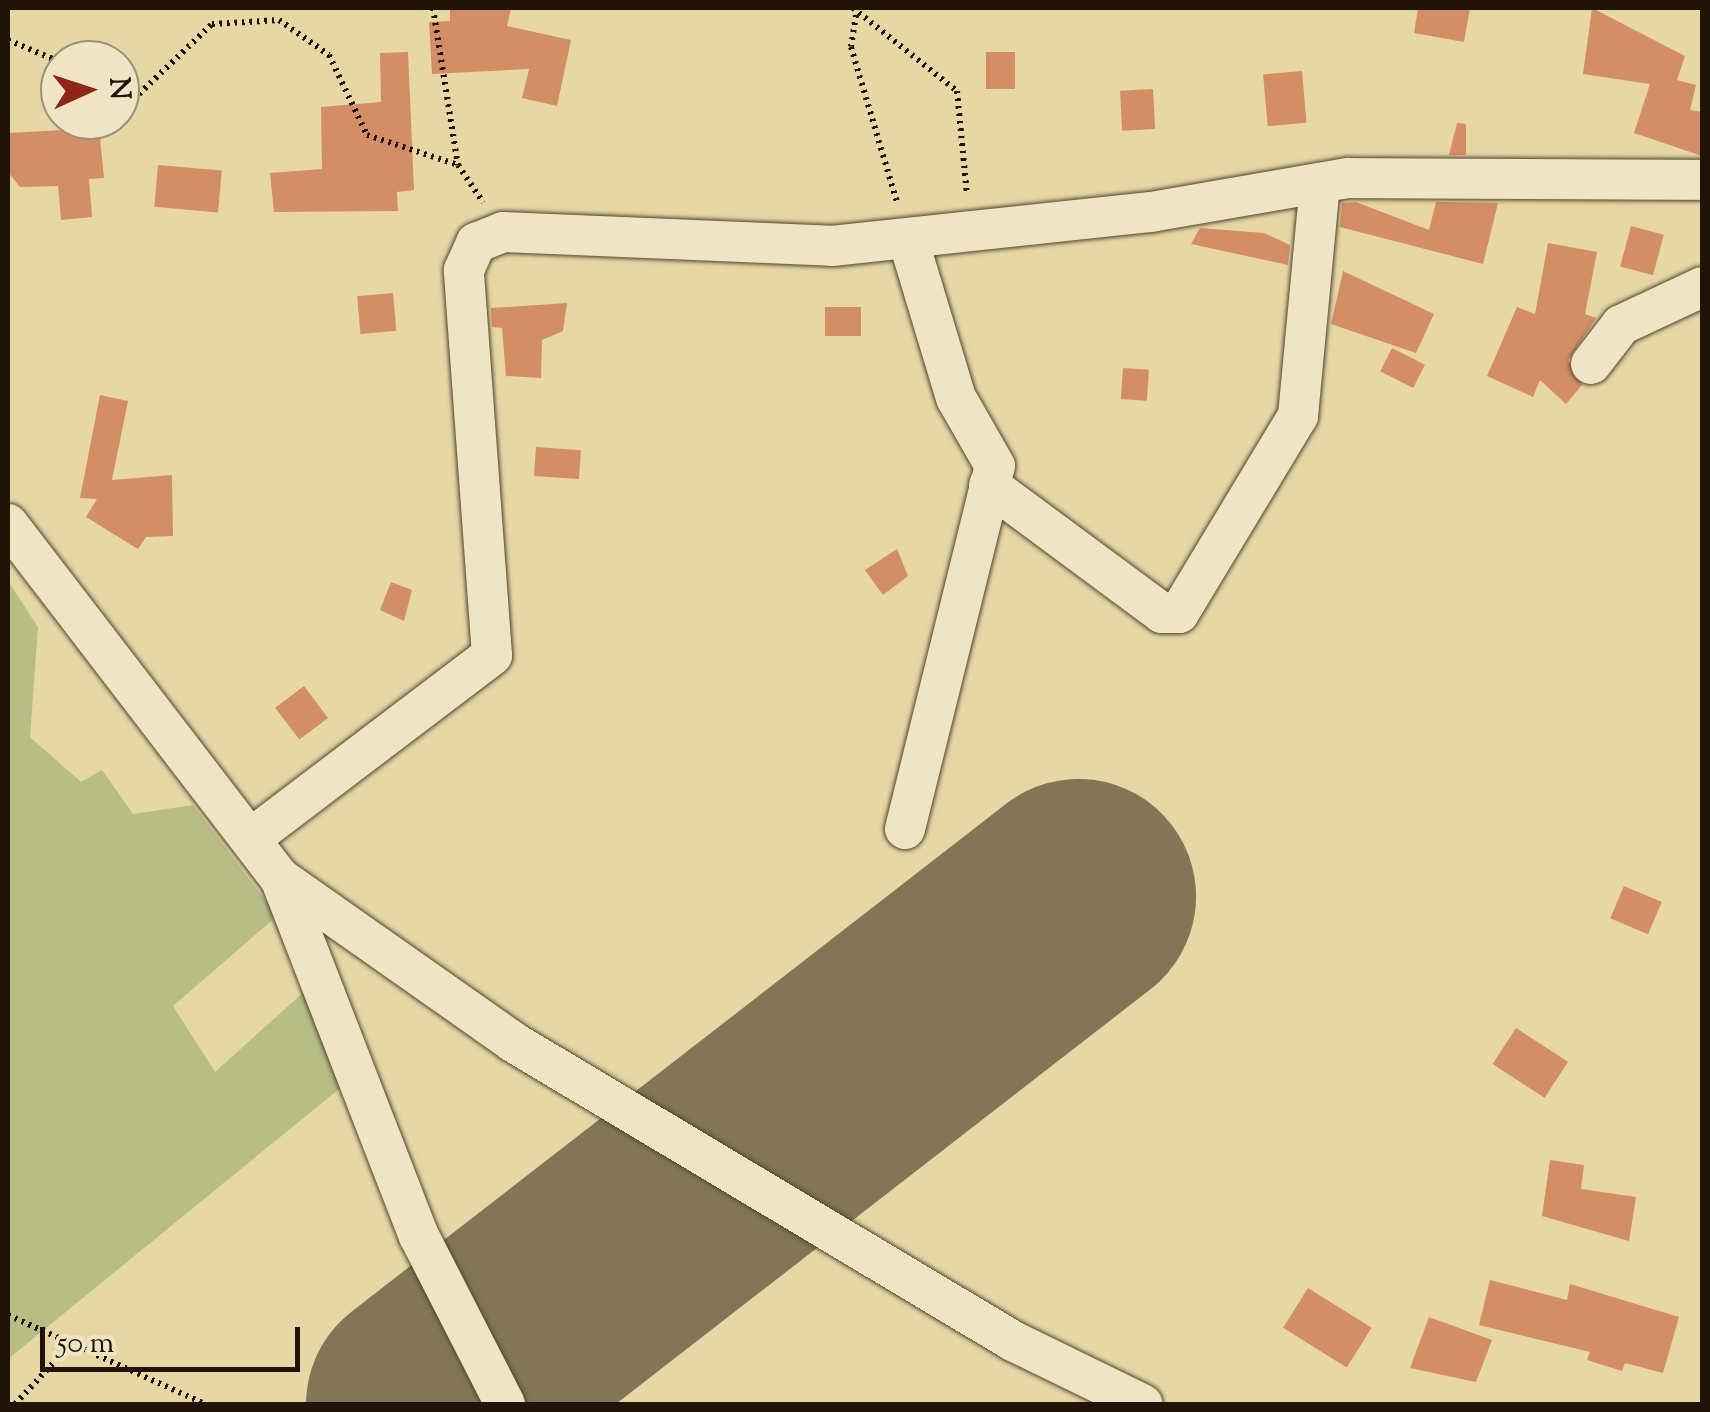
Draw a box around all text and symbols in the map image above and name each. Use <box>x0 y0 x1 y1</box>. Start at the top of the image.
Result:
north arrow <box>40 40 140 140</box>
text: N <box>97 76 139 101</box>
scale bar <box>45 1307 305 1369</box>
text: 50 m <box>57 1323 114 1366</box>

